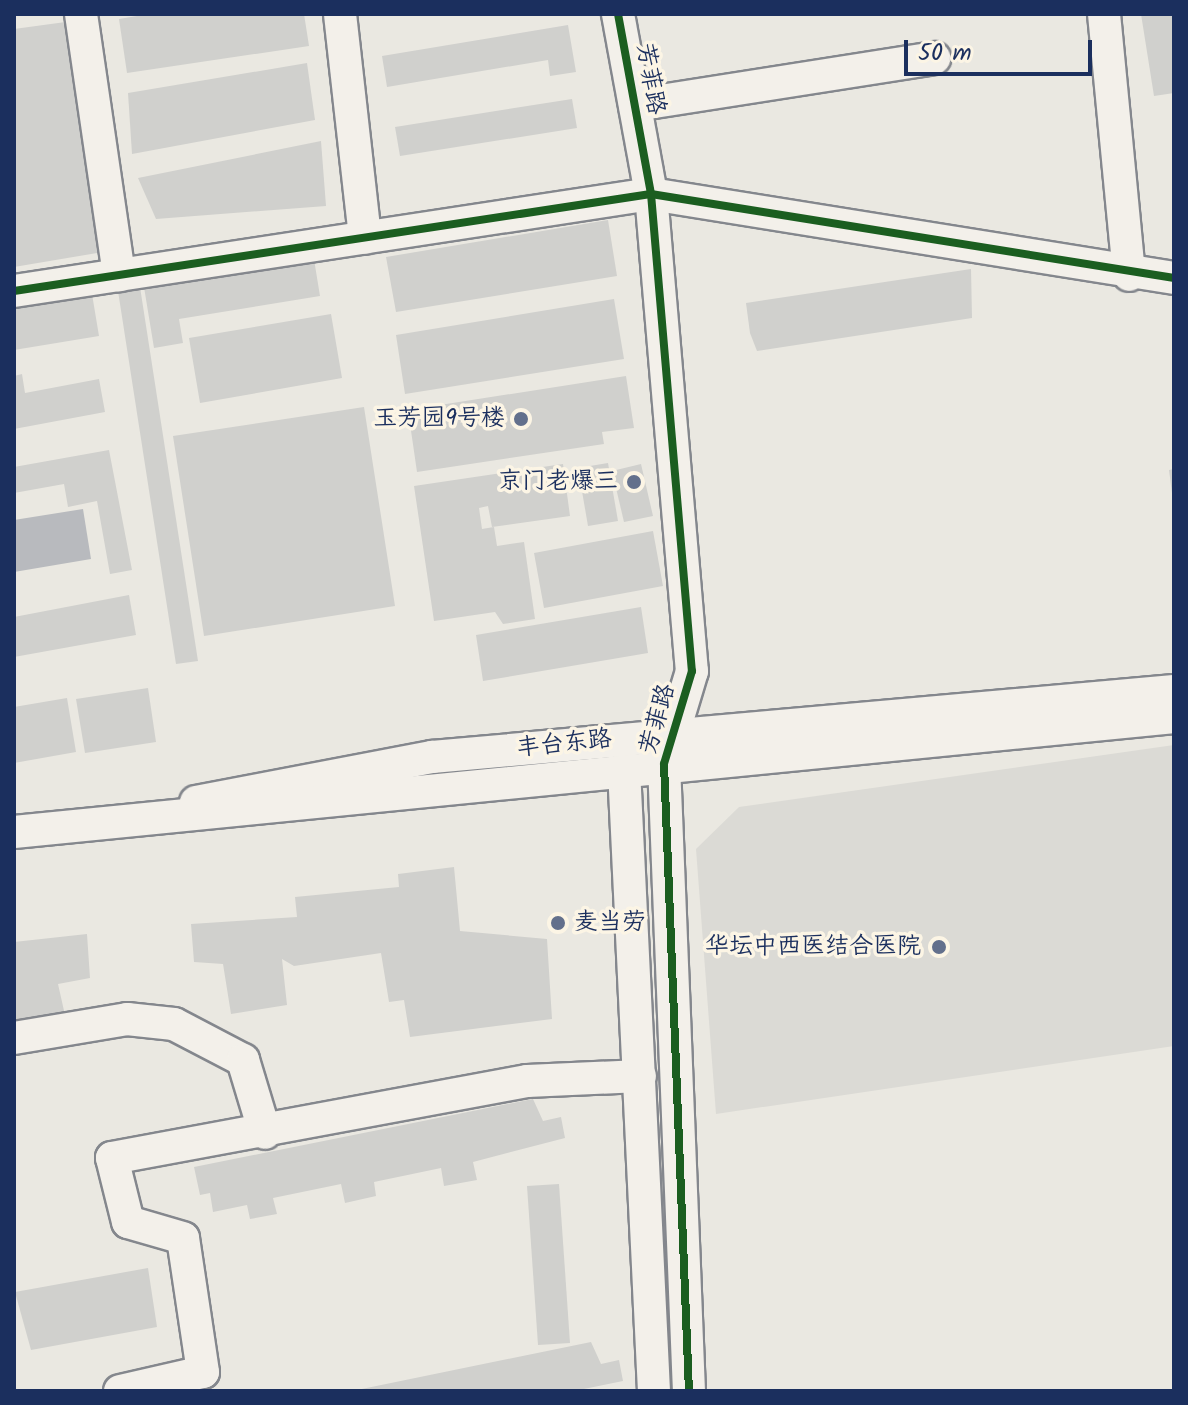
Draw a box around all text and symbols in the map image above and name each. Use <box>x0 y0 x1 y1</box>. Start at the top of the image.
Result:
scale bar <box>908 24 1096 74</box>
text: 50 m <box>918 34 972 73</box>
street label: 芳菲路 <box>630 41 670 117</box>
place label: 玉芳园9号楼 <box>373 405 505 433</box>
marker: 玉芳园9号楼 <box>512 410 530 428</box>
place label: 京门老爆三 <box>498 468 618 496</box>
marker: 京门老爆三 <box>625 473 643 491</box>
street label: 芳菲路 <box>634 680 682 758</box>
street label: 丰台东路 <box>515 725 613 763</box>
place label: 麦当劳 <box>574 909 646 937</box>
marker: 麦当劳 <box>549 914 567 932</box>
place label: 华坛中西医结合医院 <box>705 933 921 961</box>
marker: 华坛中西医结合医院 <box>928 936 950 958</box>

